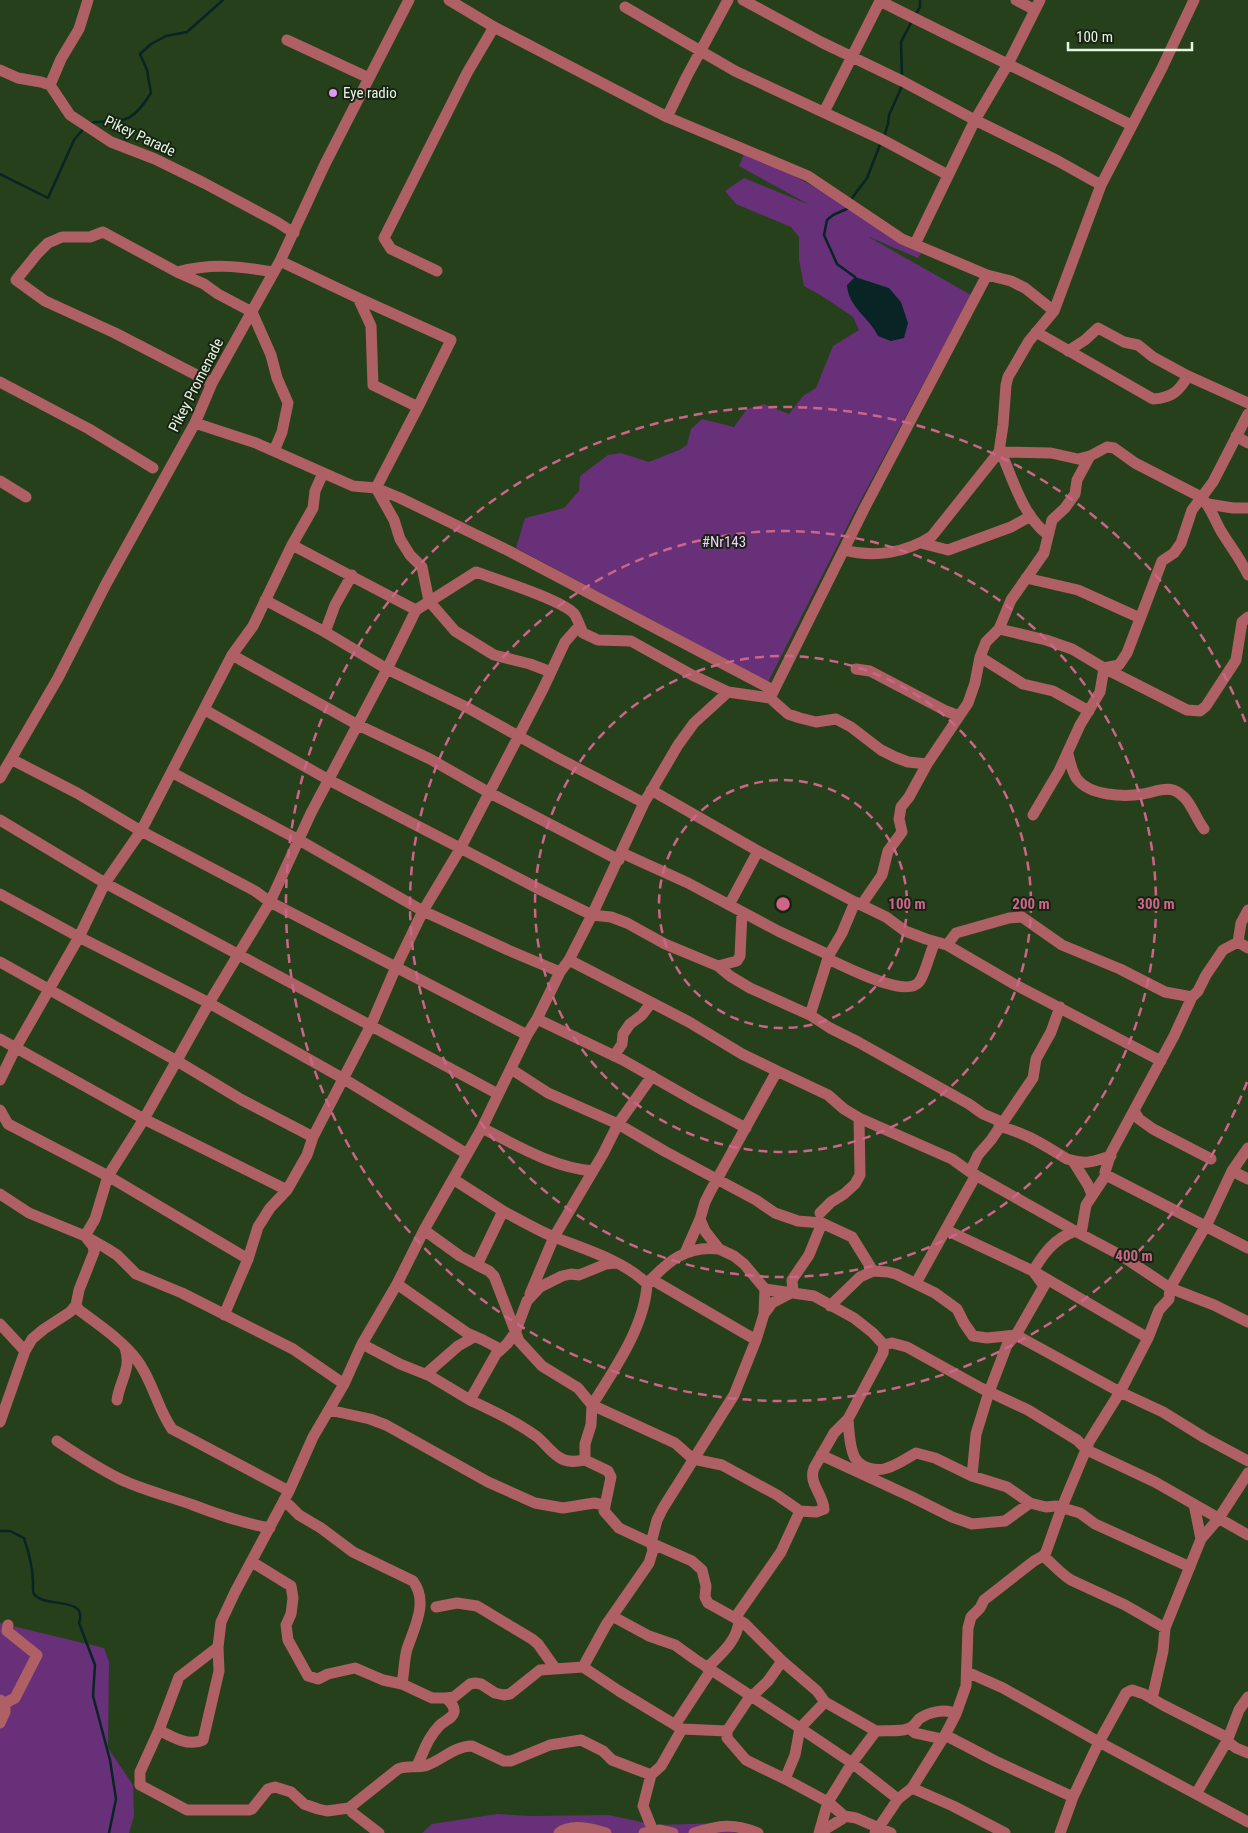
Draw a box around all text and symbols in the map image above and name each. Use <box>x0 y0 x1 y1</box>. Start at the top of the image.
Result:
scale bar <box>1068 20 1192 52</box>
text: 100 m <box>1076 28 1113 46</box>
place label: Eye radio <box>343 84 397 102</box>
marker: Eye radio <box>327 87 339 99</box>
street label: Pikey Parade <box>102 112 178 160</box>
street label: Pikey Promenade <box>165 335 227 435</box>
park label: #Nr143 <box>702 533 746 551</box>
centre of rings <box>774 895 792 913</box>
text: 100 m <box>888 895 926 913</box>
text: 200 m <box>1012 895 1050 913</box>
text: 300 m <box>1137 895 1175 913</box>
text: 400 m <box>1115 1247 1153 1265</box>

